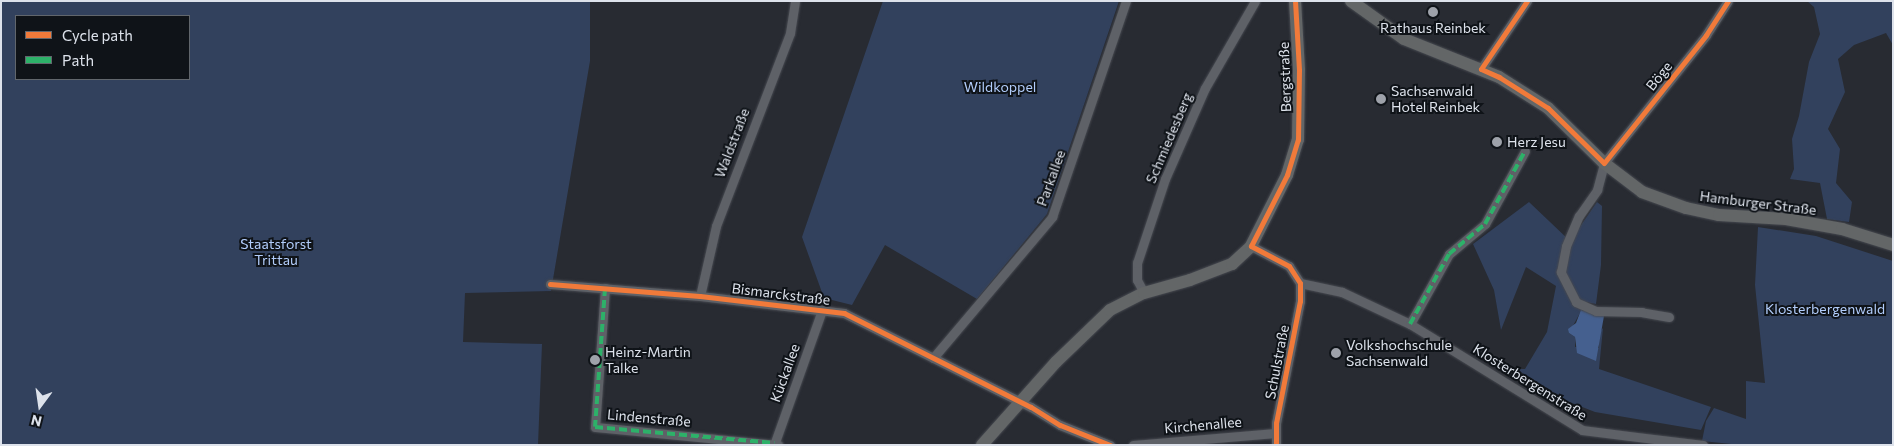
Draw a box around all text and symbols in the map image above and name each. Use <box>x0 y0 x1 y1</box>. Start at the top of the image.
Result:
marker: Rathaus Reinbek <box>1427 6 1439 18</box>
legend <box>15 15 190 80</box>
place label: Rathaus Reinbek <box>1380 20 1486 36</box>
text: Cycle path <box>62 26 133 44</box>
street label: Bergstraße <box>1275 42 1295 112</box>
text: Path <box>62 51 94 69</box>
street label: Böge <box>1642 58 1676 94</box>
park label: Wildkoppel <box>964 79 1036 95</box>
place label: Sachsenwald Hotel Reinbek <box>1391 83 1480 115</box>
street label: Schmiedesberg <box>1142 90 1196 186</box>
marker: Sachsenwald Hotel Reinbek <box>1375 93 1387 105</box>
street label: Waldstraße <box>711 106 753 180</box>
place label: Herz Jesu <box>1507 134 1566 150</box>
marker: Herz Jesu <box>1491 136 1503 148</box>
street label: Parkallee <box>1033 148 1069 208</box>
street label: Hamburger Straße <box>1699 188 1817 218</box>
park label: Staatsforst Trittau <box>240 236 312 268</box>
street label: Bismarckstraße <box>731 280 831 308</box>
park label: Klosterbergenwald <box>1765 301 1885 317</box>
street label: Schulstraße <box>1262 323 1292 401</box>
place label: Volkshochschule Sachsenwald <box>1346 337 1452 370</box>
street label: Klosterbergenstraße <box>1470 340 1590 424</box>
street label: Kückallee <box>767 342 803 404</box>
place label: Heinz-Martin Talke <box>605 344 691 377</box>
marker: Volkshochschule Sachsenwald <box>1330 347 1342 359</box>
marker: Heinz-Martin Talke <box>589 354 601 366</box>
north arrow <box>15 381 65 431</box>
street label: Lindenstraße <box>607 406 691 430</box>
text: N <box>29 412 43 431</box>
street label: Kirchenallee <box>1163 413 1243 437</box>

